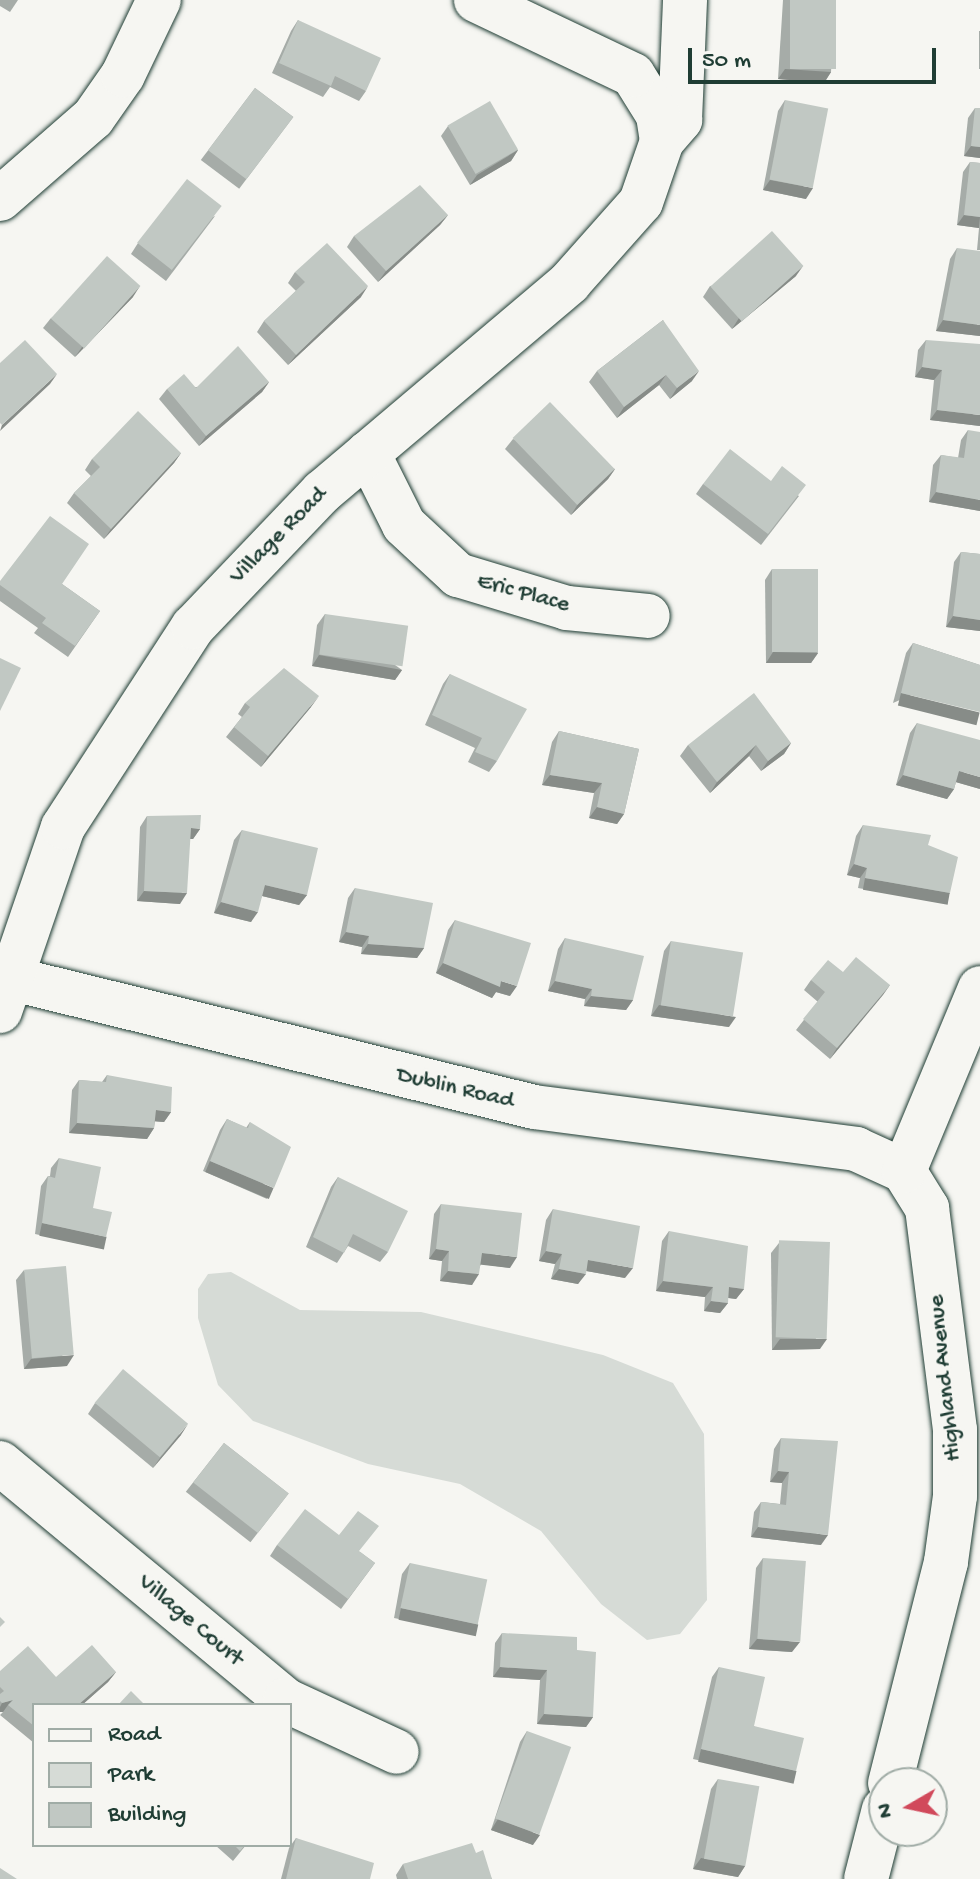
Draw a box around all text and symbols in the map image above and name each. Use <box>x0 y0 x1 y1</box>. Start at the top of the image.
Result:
scale bar <box>692 32 940 82</box>
text: 50 m <box>702 47 751 76</box>
street label: Village Road <box>224 481 334 591</box>
street label: Eric Place <box>473 568 573 620</box>
street label: Dublin Road <box>394 1062 516 1116</box>
street label: Highland Avenue <box>923 1293 969 1463</box>
street label: Village Court <box>131 1568 249 1674</box>
legend <box>32 1703 292 1847</box>
text: Road <box>108 1721 160 1750</box>
text: Park <box>108 1761 154 1790</box>
north arrow <box>868 1767 948 1847</box>
text: Building <box>108 1801 186 1830</box>
text: N <box>872 1801 900 1820</box>

